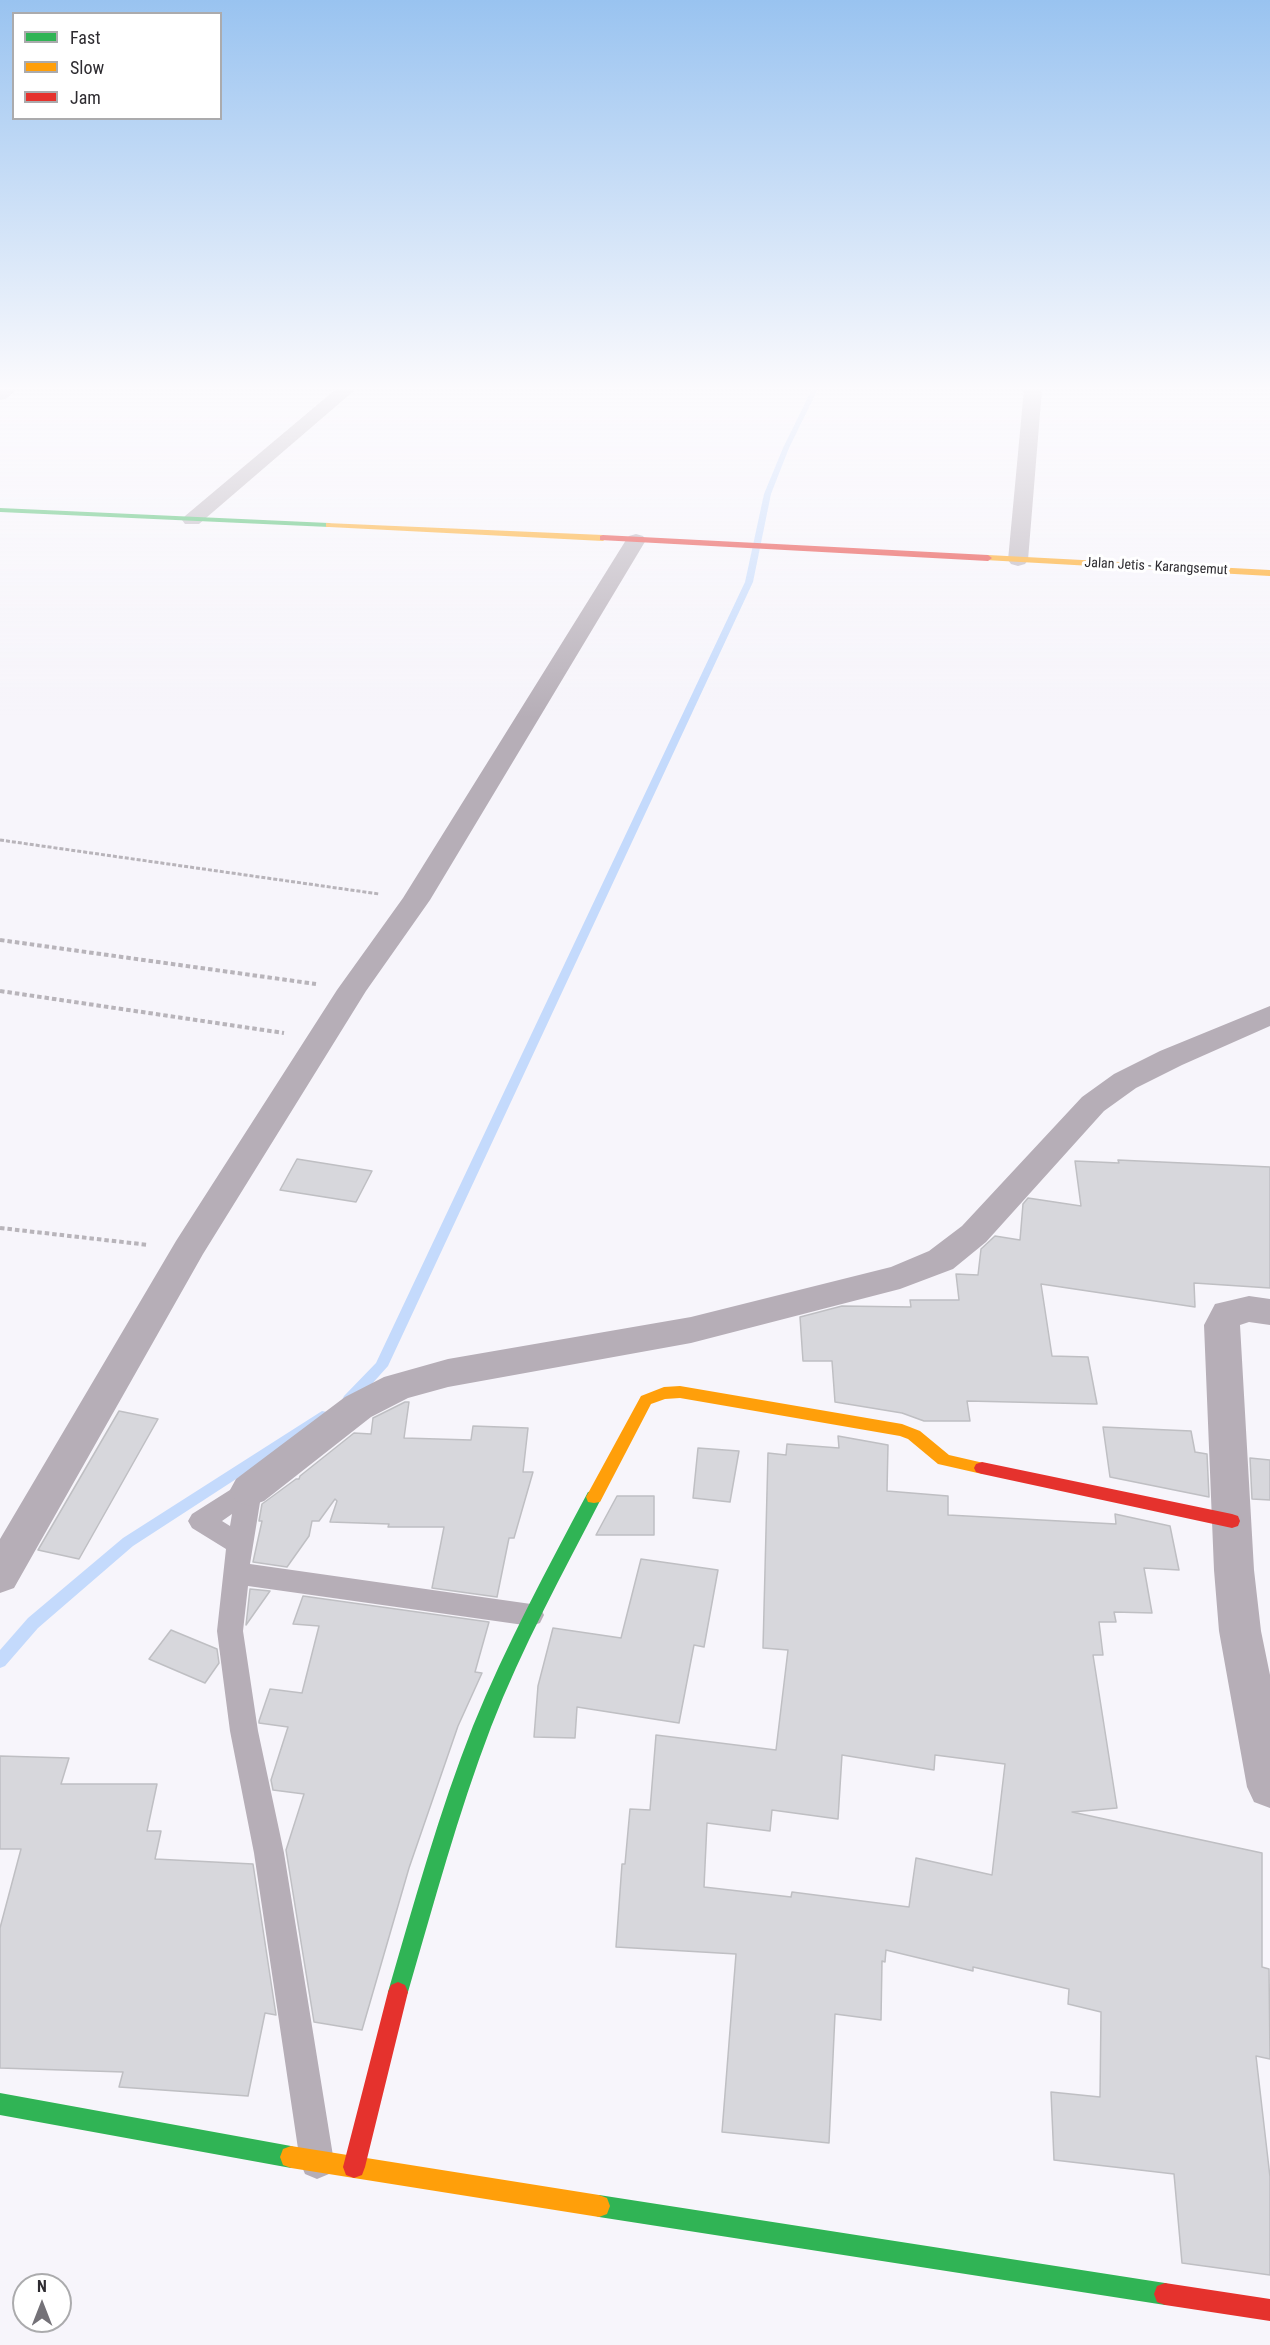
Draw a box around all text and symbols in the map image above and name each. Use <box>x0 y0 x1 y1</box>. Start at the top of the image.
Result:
legend <box>12 12 222 120</box>
text: Fast <box>70 27 101 48</box>
text: Slow <box>70 57 104 78</box>
text: Jam <box>70 87 101 108</box>
street label: Jalan Jetis - Karangsemut <box>1084 555 1228 579</box>
north arrow <box>12 2273 72 2333</box>
text: N <box>37 2277 47 2296</box>

